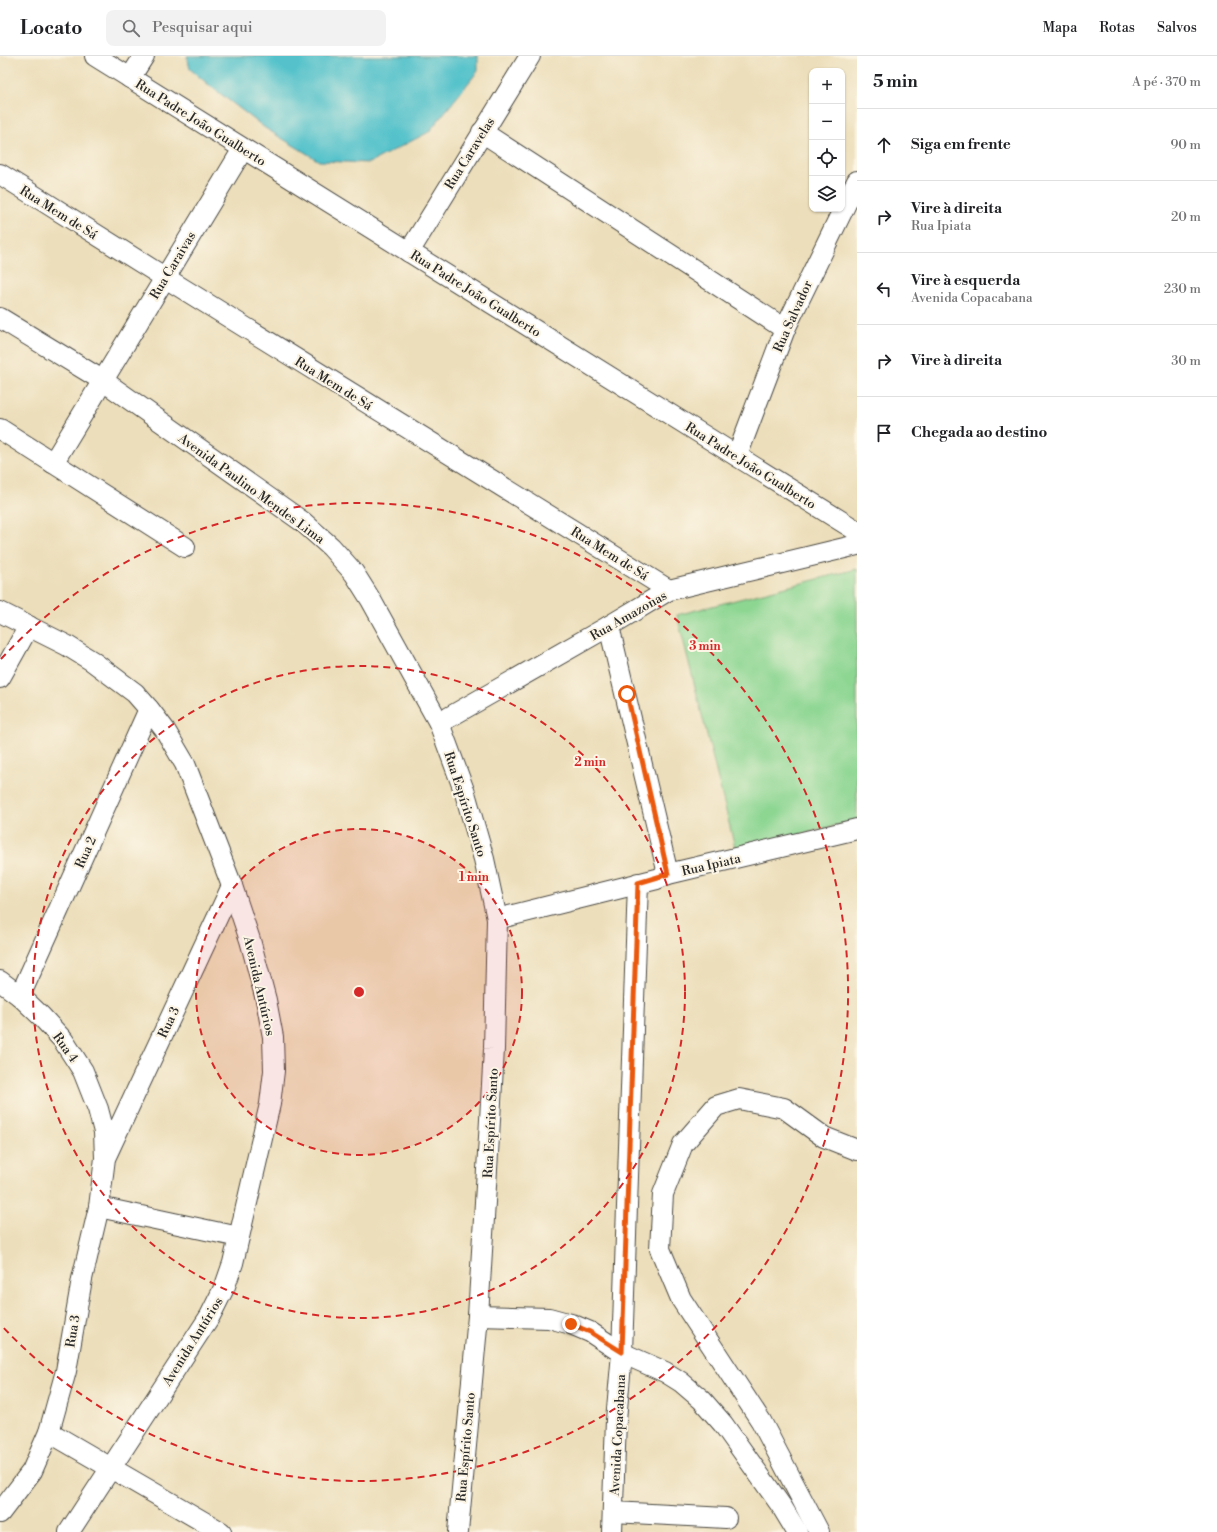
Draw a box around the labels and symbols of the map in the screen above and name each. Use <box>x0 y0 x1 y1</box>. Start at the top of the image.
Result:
street label: Rua Padre João Gualberto <box>132 76 269 170</box>
street label: Rua Caravelas <box>441 114 499 193</box>
street label: Rua Mem de Sá <box>17 183 101 243</box>
street label: Rua Caraivas <box>146 228 200 302</box>
street label: Rua Padre João Gualberto <box>407 247 544 341</box>
street label: Rua Salvador <box>770 278 816 355</box>
street label: Rua Mem de Sá <box>292 354 376 414</box>
street label: Rua Padre João Gualberto <box>682 419 819 513</box>
street label: Avenida Paulino Mendes Lima <box>174 430 328 548</box>
street label: Rua Mem de Sá <box>568 524 652 584</box>
street label: Rua Amazonas <box>587 587 670 644</box>
text: 3 min <box>689 639 721 654</box>
route start <box>618 685 636 703</box>
street label: Rua Espírito Santo <box>440 749 490 859</box>
text: 2 min <box>574 755 606 770</box>
street label: Rua 2 <box>72 834 100 871</box>
street label: Rua Ipiata <box>680 850 743 880</box>
text: 1 min <box>459 870 490 885</box>
street label: Avenida Antúrios <box>240 934 278 1038</box>
centre of rings <box>352 985 366 999</box>
street label: Rua 3 <box>155 1004 183 1041</box>
street label: Rua 4 <box>49 1029 82 1066</box>
street label: Rua Espírito Santo <box>480 1068 502 1178</box>
street label: Avenida Antúrios <box>159 1294 227 1390</box>
street label: Rua 3 <box>63 1314 83 1349</box>
route end <box>562 1315 580 1333</box>
street label: Avenida Copacabana <box>607 1374 629 1497</box>
street label: Rua Espírito Santo <box>453 1392 479 1503</box>

